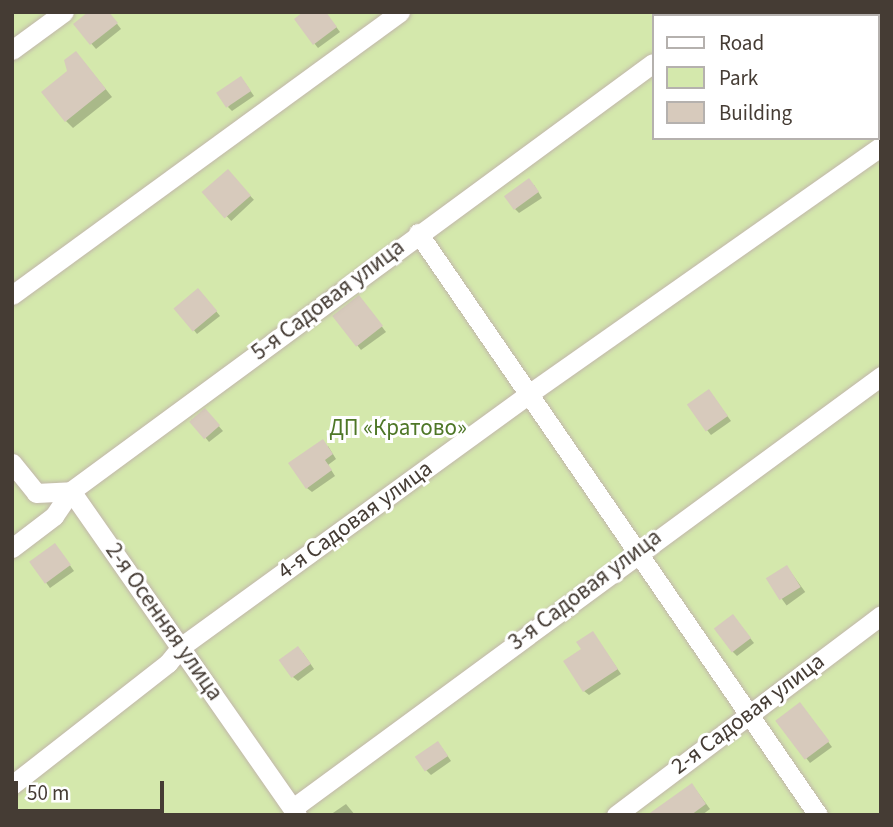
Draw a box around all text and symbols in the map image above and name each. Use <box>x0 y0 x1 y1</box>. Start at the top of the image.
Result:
legend <box>652 14 879 140</box>
text: Road <box>719 28 764 58</box>
text: Park <box>719 63 758 93</box>
text: Building <box>719 98 792 128</box>
street label: 5-я Садовая улица <box>246 234 410 366</box>
park label: ДП «Кратово» <box>329 414 467 442</box>
street label: 4-я Садовая улица <box>272 455 438 585</box>
street label: 3-я Садовая улица <box>503 524 667 656</box>
street label: 2-я Осенняя улица <box>99 538 229 706</box>
street label: 2-я Садовая улица <box>666 648 830 780</box>
scale bar <box>18 768 168 812</box>
text: 50 m <box>27 778 69 808</box>

